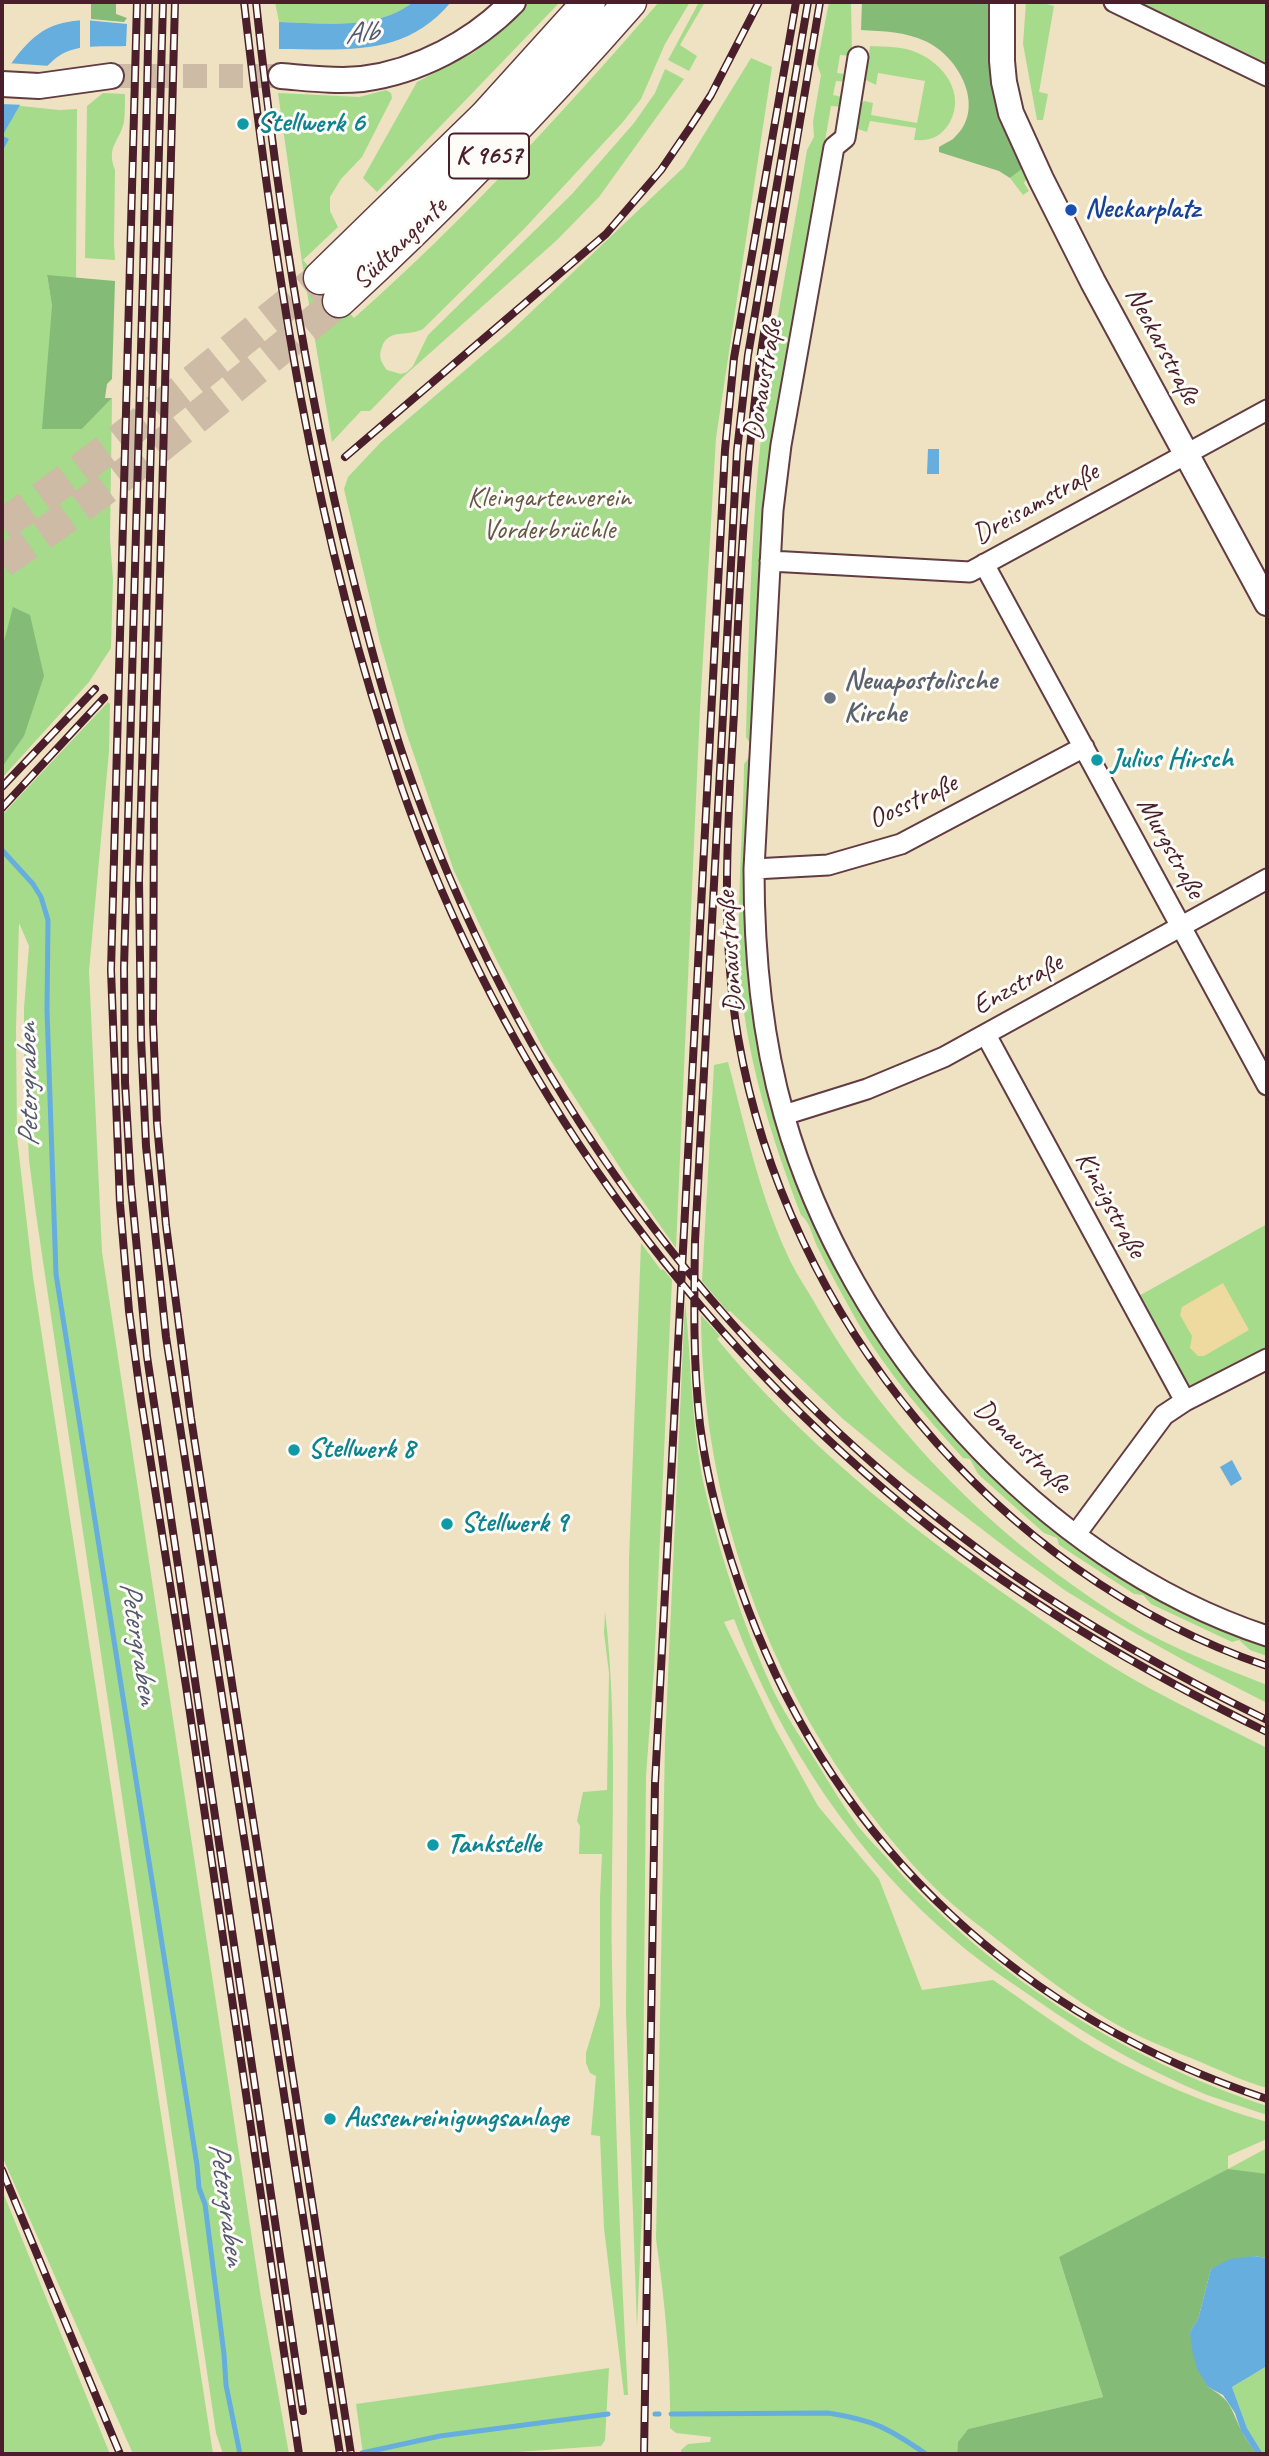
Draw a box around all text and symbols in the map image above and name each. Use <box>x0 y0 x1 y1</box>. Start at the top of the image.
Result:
water label: Alb <box>343 15 379 53</box>
place label: Stellwerk 6 <box>257 107 364 141</box>
marker: Stellwerk 6 <box>235 116 251 132</box>
road number: K 9657 <box>449 134 529 178</box>
street label: Südtangente <box>345 191 455 297</box>
place label: Neckarplatz <box>1085 193 1200 227</box>
marker: Neckarplatz <box>1063 202 1079 218</box>
street label: Neckarstraße <box>1117 281 1207 411</box>
street label: Donaustraße <box>737 317 791 443</box>
street label: Dreisamstraße <box>967 456 1105 552</box>
park label: Kleingartenverein Vorderbrüchle <box>467 482 631 548</box>
place label: Neuapostolische Kirche <box>844 665 997 731</box>
marker: Neuapostolische Kirche <box>822 690 838 706</box>
place label: Julius Hirsch <box>1111 743 1233 777</box>
marker: Julius Hirsch <box>1089 752 1105 768</box>
street label: Oosstraße <box>863 767 963 837</box>
street label: Murgstraße <box>1128 791 1212 905</box>
street label: Donaustraße <box>710 890 752 1014</box>
street label: Enzstraße <box>967 947 1069 1023</box>
water label: Petergraben <box>10 1023 48 1147</box>
street label: Kinzigstraße <box>1067 1146 1153 1264</box>
street label: Donaustraße <box>967 1393 1077 1501</box>
place label: Stellwerk 8 <box>308 1433 415 1467</box>
marker: Stellwerk 8 <box>286 1442 302 1458</box>
place label: Stellwerk 9 <box>461 1507 567 1541</box>
marker: Stellwerk 9 <box>439 1516 455 1532</box>
water label: Petergraben <box>111 1579 165 1707</box>
place label: Tankstelle <box>447 1828 541 1862</box>
marker: Tankstelle <box>425 1837 441 1853</box>
place label: Aussenreinigungsanlage <box>344 2102 568 2136</box>
marker: Aussenreinigungsanlage <box>322 2111 338 2127</box>
water label: Petergraben <box>200 2140 252 2268</box>

